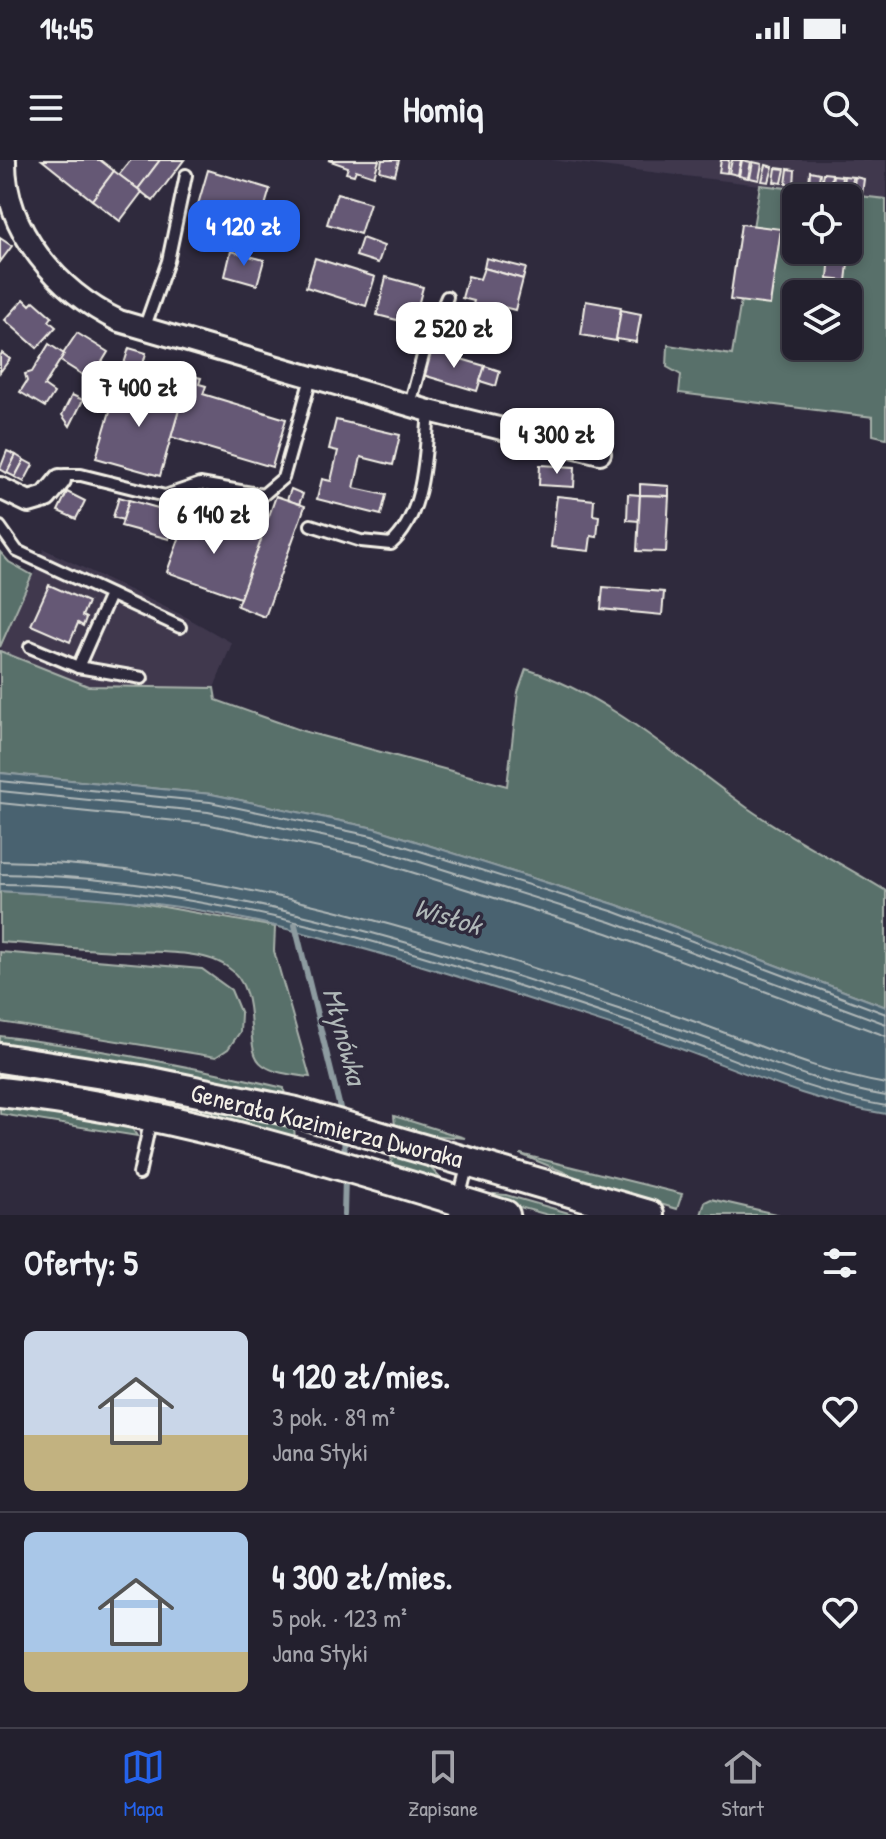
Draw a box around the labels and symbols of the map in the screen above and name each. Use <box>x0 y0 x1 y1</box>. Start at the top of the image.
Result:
pin: 4 120 zł <box>161 200 327 268</box>
pin: 2 520 zł <box>371 302 537 370</box>
pin: 7 400 zł <box>56 361 222 429</box>
pin: 4 300 zł <box>474 408 640 476</box>
pin: 6 140 zł <box>131 488 297 556</box>
water label: Wisłok <box>410 888 488 945</box>
water label: Młynówka <box>314 983 377 1091</box>
street label: Generała Kazimierza Dworaka <box>187 1074 467 1176</box>

